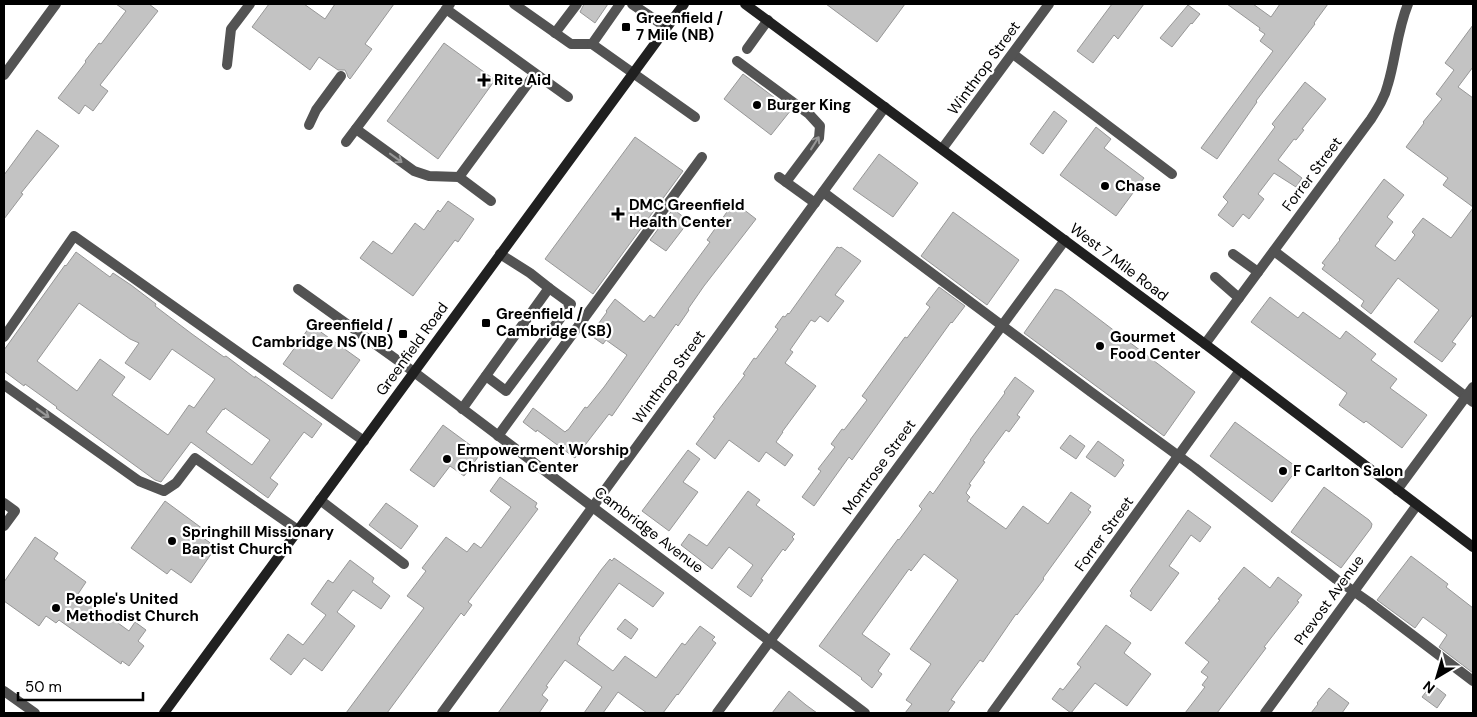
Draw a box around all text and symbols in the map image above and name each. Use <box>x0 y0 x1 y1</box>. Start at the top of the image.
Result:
place label: Greenfield / 7 Mile (NB) <box>636 8 724 45</box>
street label: Winthrop Street <box>943 17 1025 119</box>
marker: Greenfield / 7 Mile (NB) <box>620 21 632 33</box>
place label: Rite Aid <box>494 70 551 90</box>
marker: Rite Aid <box>478 74 490 86</box>
place label: Burger King <box>767 95 851 115</box>
marker: Burger King <box>751 99 763 111</box>
street label: Forrer Street <box>1278 133 1347 215</box>
one-way arrow <box>809 136 820 150</box>
one-way arrow <box>388 153 402 163</box>
place label: Chase <box>1115 176 1161 196</box>
marker: Chase <box>1099 180 1111 192</box>
place label: DMC Greenfield Health Center <box>629 195 745 232</box>
marker: DMC Greenfield Health Center <box>611 207 625 221</box>
street label: West 7 Mile Road <box>1066 218 1172 306</box>
street label: Greenfield Road <box>371 298 453 400</box>
place label: Greenfield / Cambridge (SB) <box>496 304 612 341</box>
place label: Greenfield / Cambridge NS (NB) <box>252 315 394 352</box>
marker: Greenfield / Cambridge (SB) <box>480 317 492 329</box>
street label: Winthrop Street <box>628 326 710 428</box>
place label: Gourmet Food Center <box>1110 327 1200 364</box>
marker: Greenfield / Cambridge NS (NB) <box>397 328 409 340</box>
marker: Gourmet Food Center <box>1094 340 1106 352</box>
one-way arrow <box>36 408 50 418</box>
street label: Montrose Street <box>838 415 920 518</box>
place label: Empowerment Worship Christian Center <box>457 440 629 477</box>
marker: Empowerment Worship Christian Center <box>441 453 453 465</box>
place label: F Carlton Salon <box>1293 461 1403 481</box>
marker: F Carlton Salon <box>1277 465 1289 477</box>
street label: Cambridge Avenue <box>590 482 708 578</box>
street label: Forrer Street <box>1070 492 1138 575</box>
place label: Springhill Missionary Baptist Church <box>182 522 334 559</box>
marker: Springhill Missionary Baptist Church <box>166 535 178 547</box>
street label: Prevost Avenue <box>1290 551 1368 649</box>
place label: People's United Methodist Church <box>66 589 199 626</box>
marker: People's United Methodist Church <box>50 602 62 614</box>
north arrow <box>1412 652 1462 702</box>
scale bar <box>18 670 142 702</box>
text: 50 m <box>25 677 62 697</box>
text: N <box>1419 677 1439 697</box>

